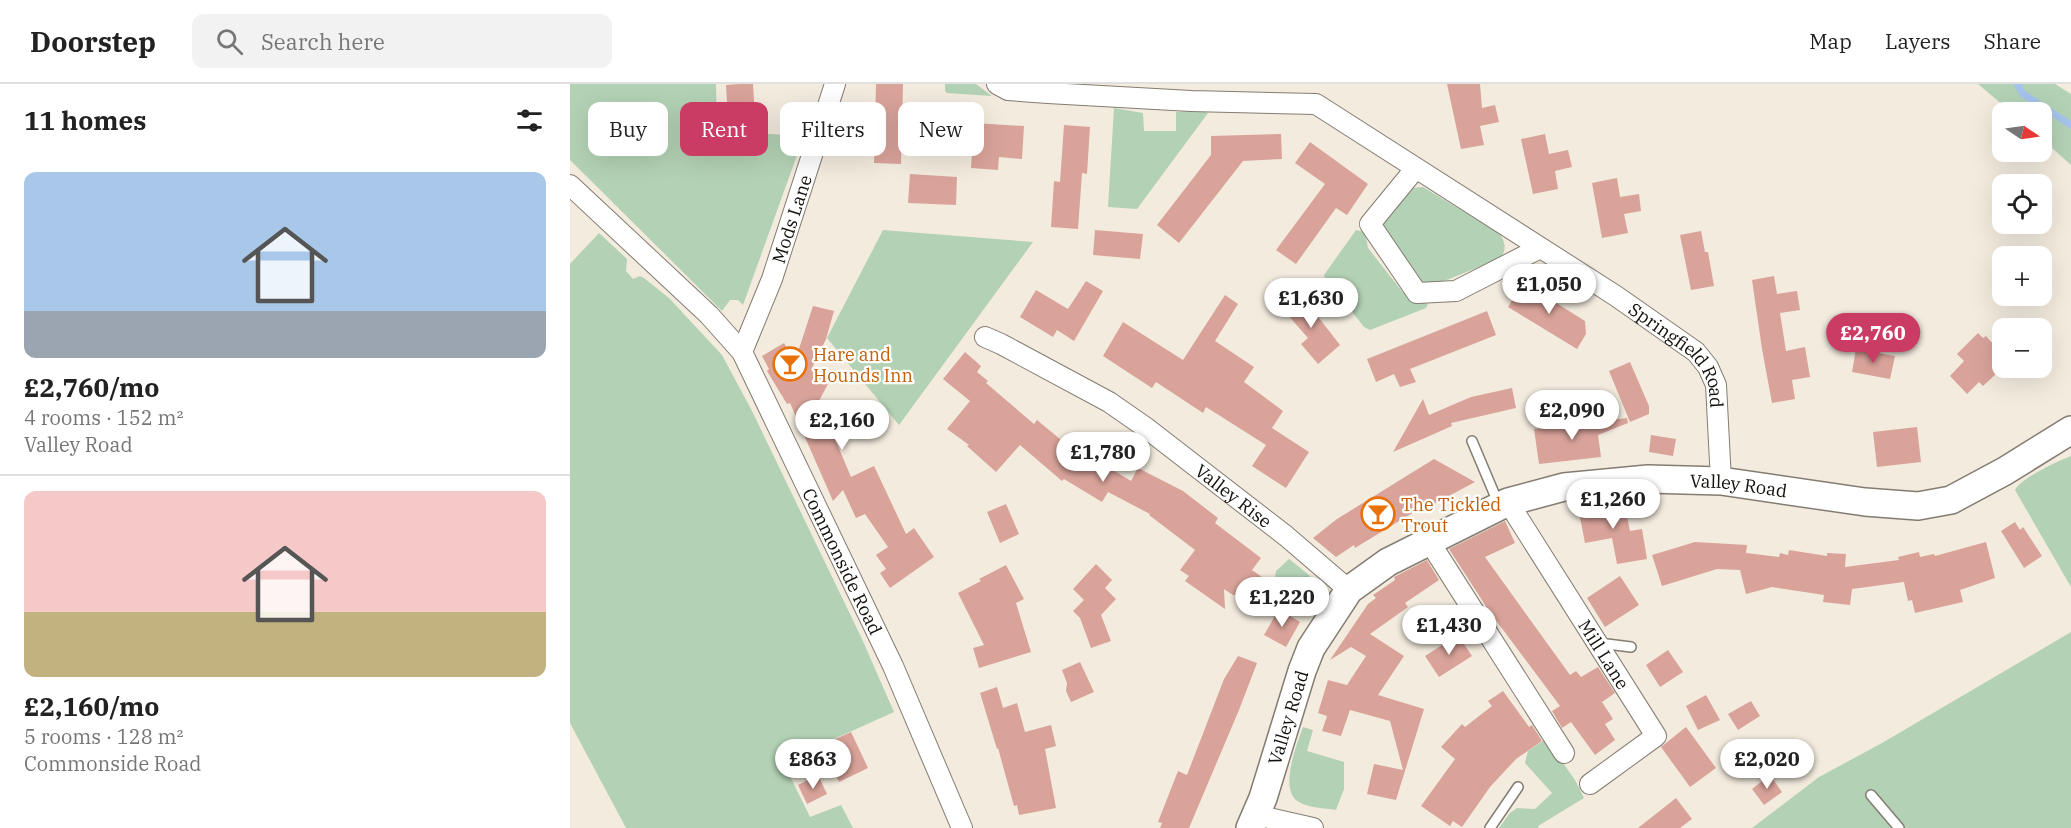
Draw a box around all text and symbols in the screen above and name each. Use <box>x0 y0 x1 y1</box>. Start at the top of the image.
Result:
search box <box>192 14 612 68</box>
text: Doorstep <box>30 23 156 60</box>
icon: search <box>213 25 246 58</box>
text: Search here <box>261 27 385 56</box>
text: Map <box>1809 27 1852 55</box>
text: Layers <box>1885 27 1951 55</box>
text: Share <box>1984 27 2041 55</box>
chip: Buy <box>588 102 668 156</box>
chip: Rent <box>680 102 768 156</box>
chip: Filters <box>780 102 886 156</box>
chip: New <box>898 102 984 156</box>
north arrow <box>1992 102 2052 162</box>
map controls <box>1992 102 2052 378</box>
text: 11 homes <box>24 103 146 137</box>
icon: filters <box>513 104 546 137</box>
street label: Mods Lane <box>766 172 816 266</box>
button: locate <box>1992 174 2052 234</box>
icon: home <box>231 211 339 319</box>
button: + <box>1992 246 2052 306</box>
pin: £1,050 <box>1500 264 1598 315</box>
text: £1,050 <box>1516 270 1582 297</box>
pin: £1,630 <box>1262 278 1360 329</box>
text: £1,630 <box>1278 284 1344 311</box>
street label: Springfield Road <box>1624 297 1729 409</box>
pin: £2,760 <box>1824 313 1922 364</box>
button: − <box>1992 318 2052 378</box>
text: £2,760 <box>1840 319 1906 346</box>
place label: Hare and Hounds Inn <box>813 343 913 387</box>
bar icon: Hare and Hounds Inn <box>772 346 808 382</box>
text: £2,760/mo <box>24 370 159 404</box>
pin: £2,090 <box>1523 390 1621 441</box>
text: £2,090 <box>1539 396 1605 423</box>
pin: £2,160 <box>793 400 891 451</box>
text: 4 rooms · 152 m² <box>24 404 183 431</box>
text: £2,160 <box>809 406 875 433</box>
text: Valley Road <box>24 431 133 458</box>
pin: £1,780 <box>1054 432 1152 483</box>
text: £1,780 <box>1070 438 1136 465</box>
street label: Valley Rise <box>1191 459 1277 533</box>
street label: Valley Road <box>1690 469 1789 502</box>
pin: £1,260 <box>1564 479 1662 530</box>
street label: Commonside Road <box>798 484 888 638</box>
text: £1,260 <box>1580 485 1646 512</box>
place label: The Tickled Trout <box>1401 493 1501 537</box>
bar icon: The Tickled Trout <box>1360 496 1396 532</box>
icon: home <box>231 530 339 638</box>
pin: £1,220 <box>1233 577 1331 628</box>
text: £1,220 <box>1249 583 1315 610</box>
pin: £1,430 <box>1400 605 1498 656</box>
text: £1,430 <box>1416 611 1482 638</box>
street label: Mill Lane <box>1574 615 1635 693</box>
street label: Valley Road <box>1262 667 1313 768</box>
text: £2,160/mo <box>24 689 159 723</box>
text: 5 rooms · 128 m² <box>24 723 183 750</box>
pin: £863 <box>777 739 849 790</box>
pin: £2,020 <box>1718 739 1816 790</box>
text: £863 <box>789 745 837 772</box>
text: £2,020 <box>1734 745 1800 772</box>
text: Commonside Road <box>24 750 202 777</box>

